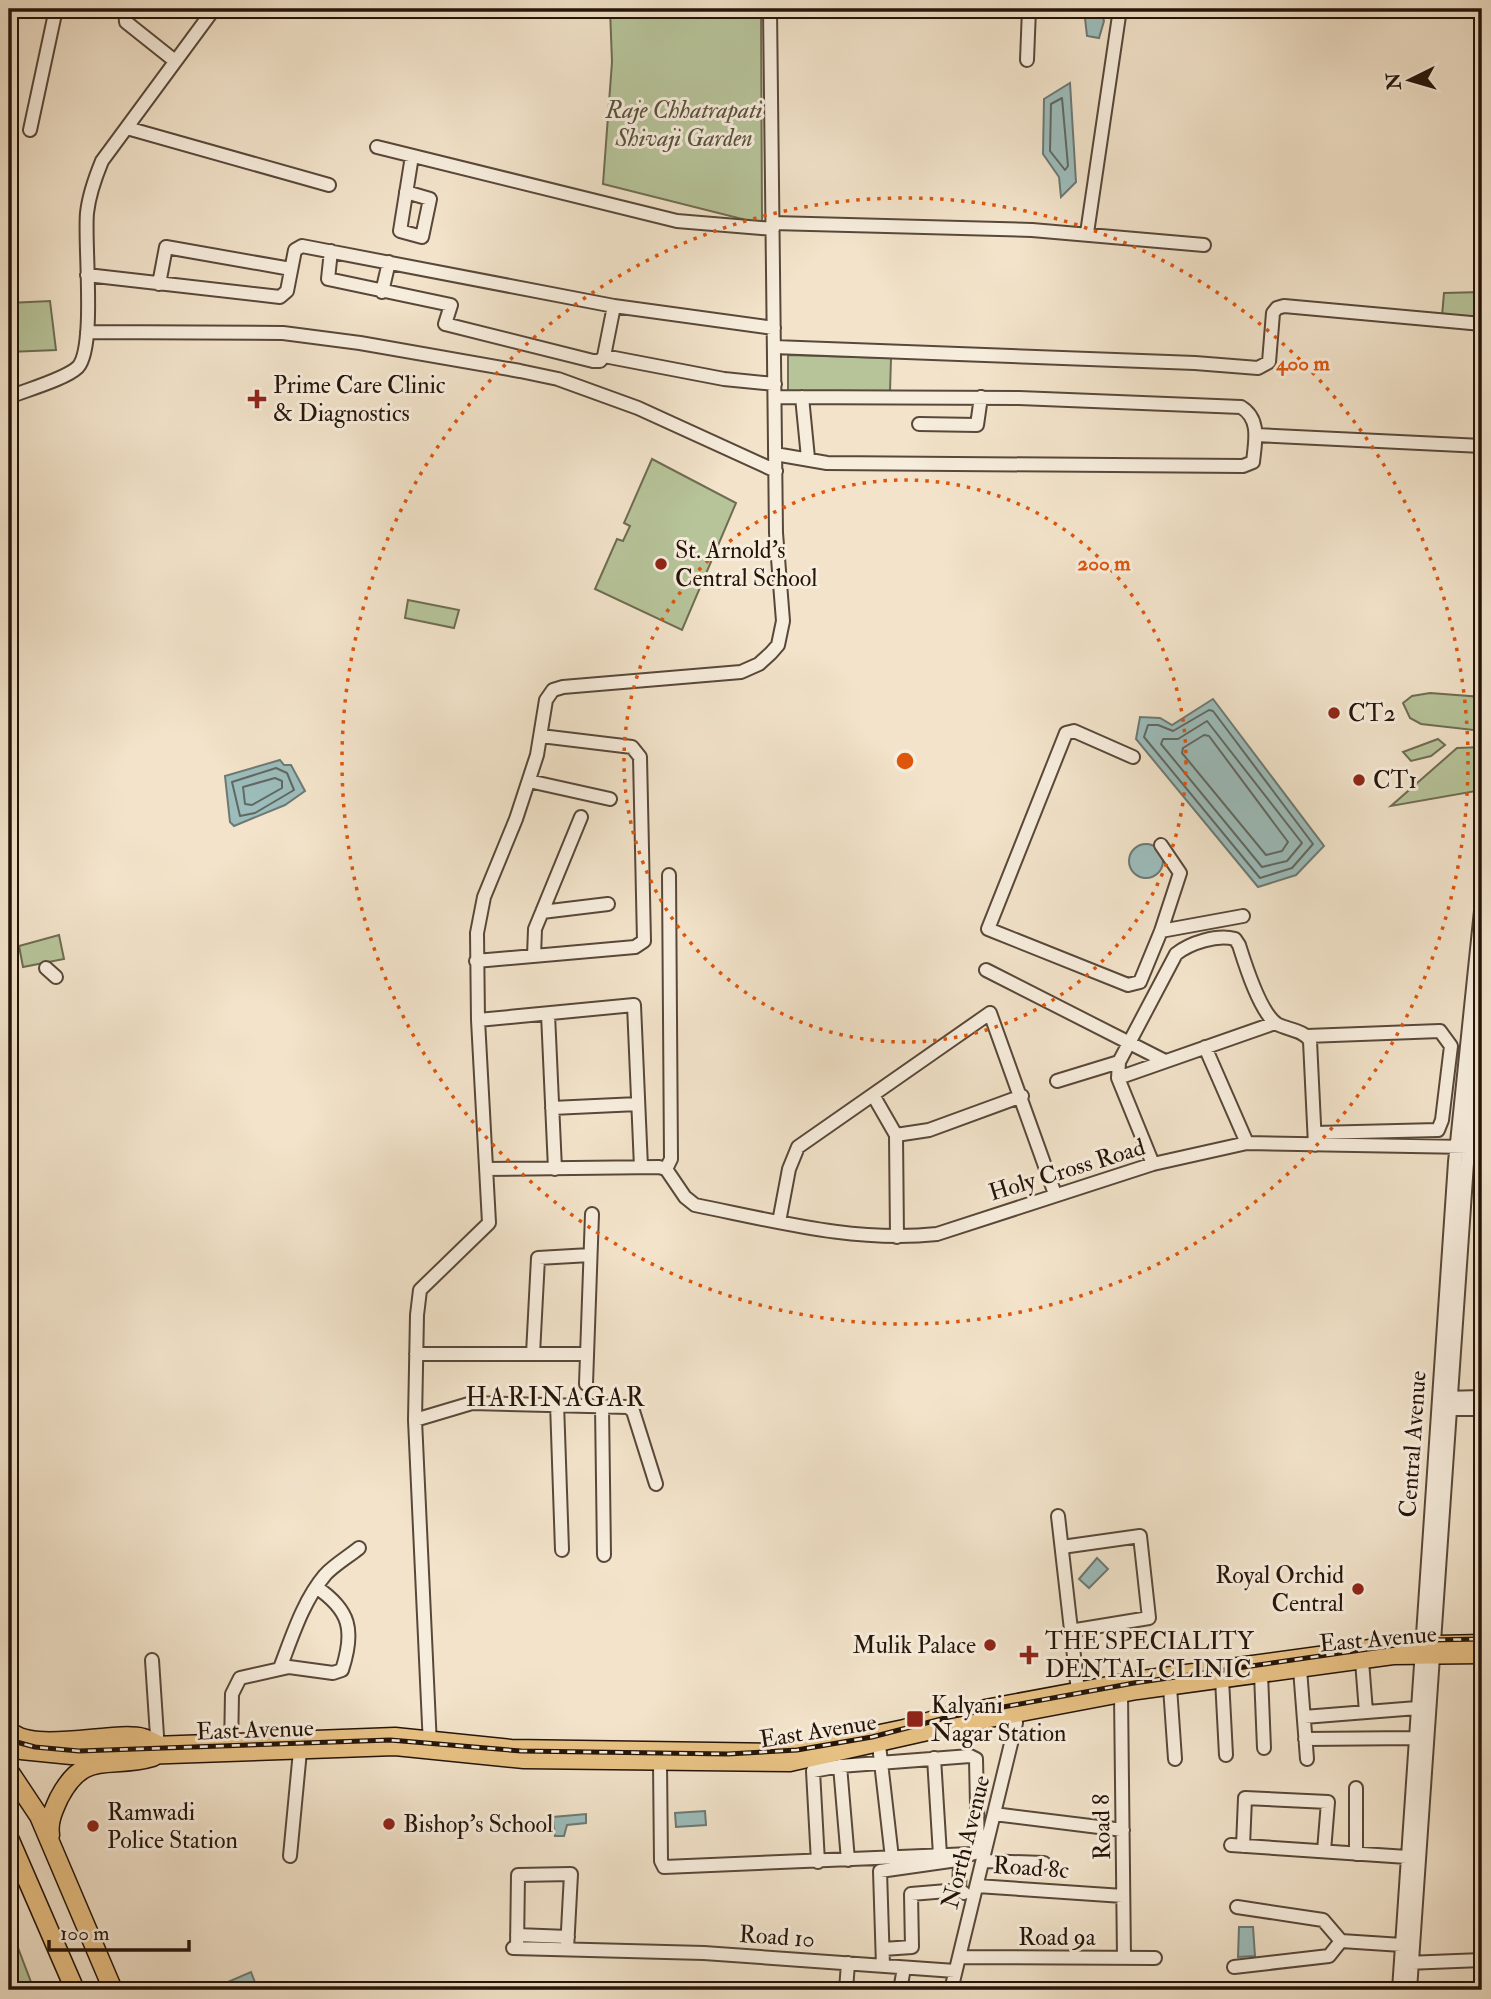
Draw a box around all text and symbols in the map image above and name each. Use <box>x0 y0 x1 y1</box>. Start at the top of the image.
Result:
north arrow <box>1376 46 1446 116</box>
text: N <box>1381 71 1407 92</box>
park label: Raje Chhatrapati Shivaji Garden <box>604 95 763 154</box>
text: 400 m <box>1275 350 1330 377</box>
place label: Prime Care Clinic & Diagnostics <box>273 370 446 429</box>
marker: Prime Care Clinic & Diagnostics <box>247 389 267 409</box>
place label: St. Arnold's Central School <box>675 535 817 594</box>
text: 200 m <box>1078 550 1131 577</box>
marker: St. Arnold's Central School <box>653 556 669 572</box>
place label: CT2 <box>1348 698 1396 729</box>
marker: CT2 <box>1326 705 1342 721</box>
centre of rings <box>893 749 917 773</box>
place label: CT1 <box>1373 765 1417 796</box>
marker: CT1 <box>1351 772 1367 788</box>
street label: Holy Cross Road <box>985 1131 1149 1208</box>
street label: Central Avenue <box>1392 1370 1434 1518</box>
district label: HARINAGAR <box>466 1382 646 1414</box>
place label: Royal Orchid Central <box>1215 1560 1344 1619</box>
marker: Royal Orchid Central <box>1350 1581 1366 1597</box>
street label: East Avenue <box>1318 1618 1438 1660</box>
place label: THE SPECIALITY DENTAL CLINIC <box>1045 1626 1254 1685</box>
place label: Mulik Palace <box>853 1630 976 1661</box>
marker: Mulik Palace <box>982 1637 998 1653</box>
marker: THE SPECIALITY DENTAL CLINIC <box>1019 1645 1039 1665</box>
place label: Kalyani Nagar Station <box>931 1690 1066 1749</box>
street label: East Avenue <box>757 1706 879 1756</box>
marker: Kalyani Nagar Station <box>905 1709 925 1729</box>
street label: East Avenue <box>196 1712 314 1748</box>
street label: North Avenue <box>934 1772 998 1912</box>
street label: Road 8 <box>1086 1793 1118 1861</box>
place label: Ramwadi Police Station <box>107 1797 238 1856</box>
place label: Bishop's School <box>403 1809 553 1840</box>
marker: Bishop's School <box>381 1816 397 1832</box>
marker: Ramwadi Police Station <box>85 1818 101 1834</box>
street label: Road 8c <box>992 1850 1070 1886</box>
scale bar <box>49 1908 189 1952</box>
street label: Road 10 <box>738 1919 816 1955</box>
text: 100 m <box>60 1920 110 1947</box>
street label: Road 9a <box>1018 1922 1097 1953</box>

